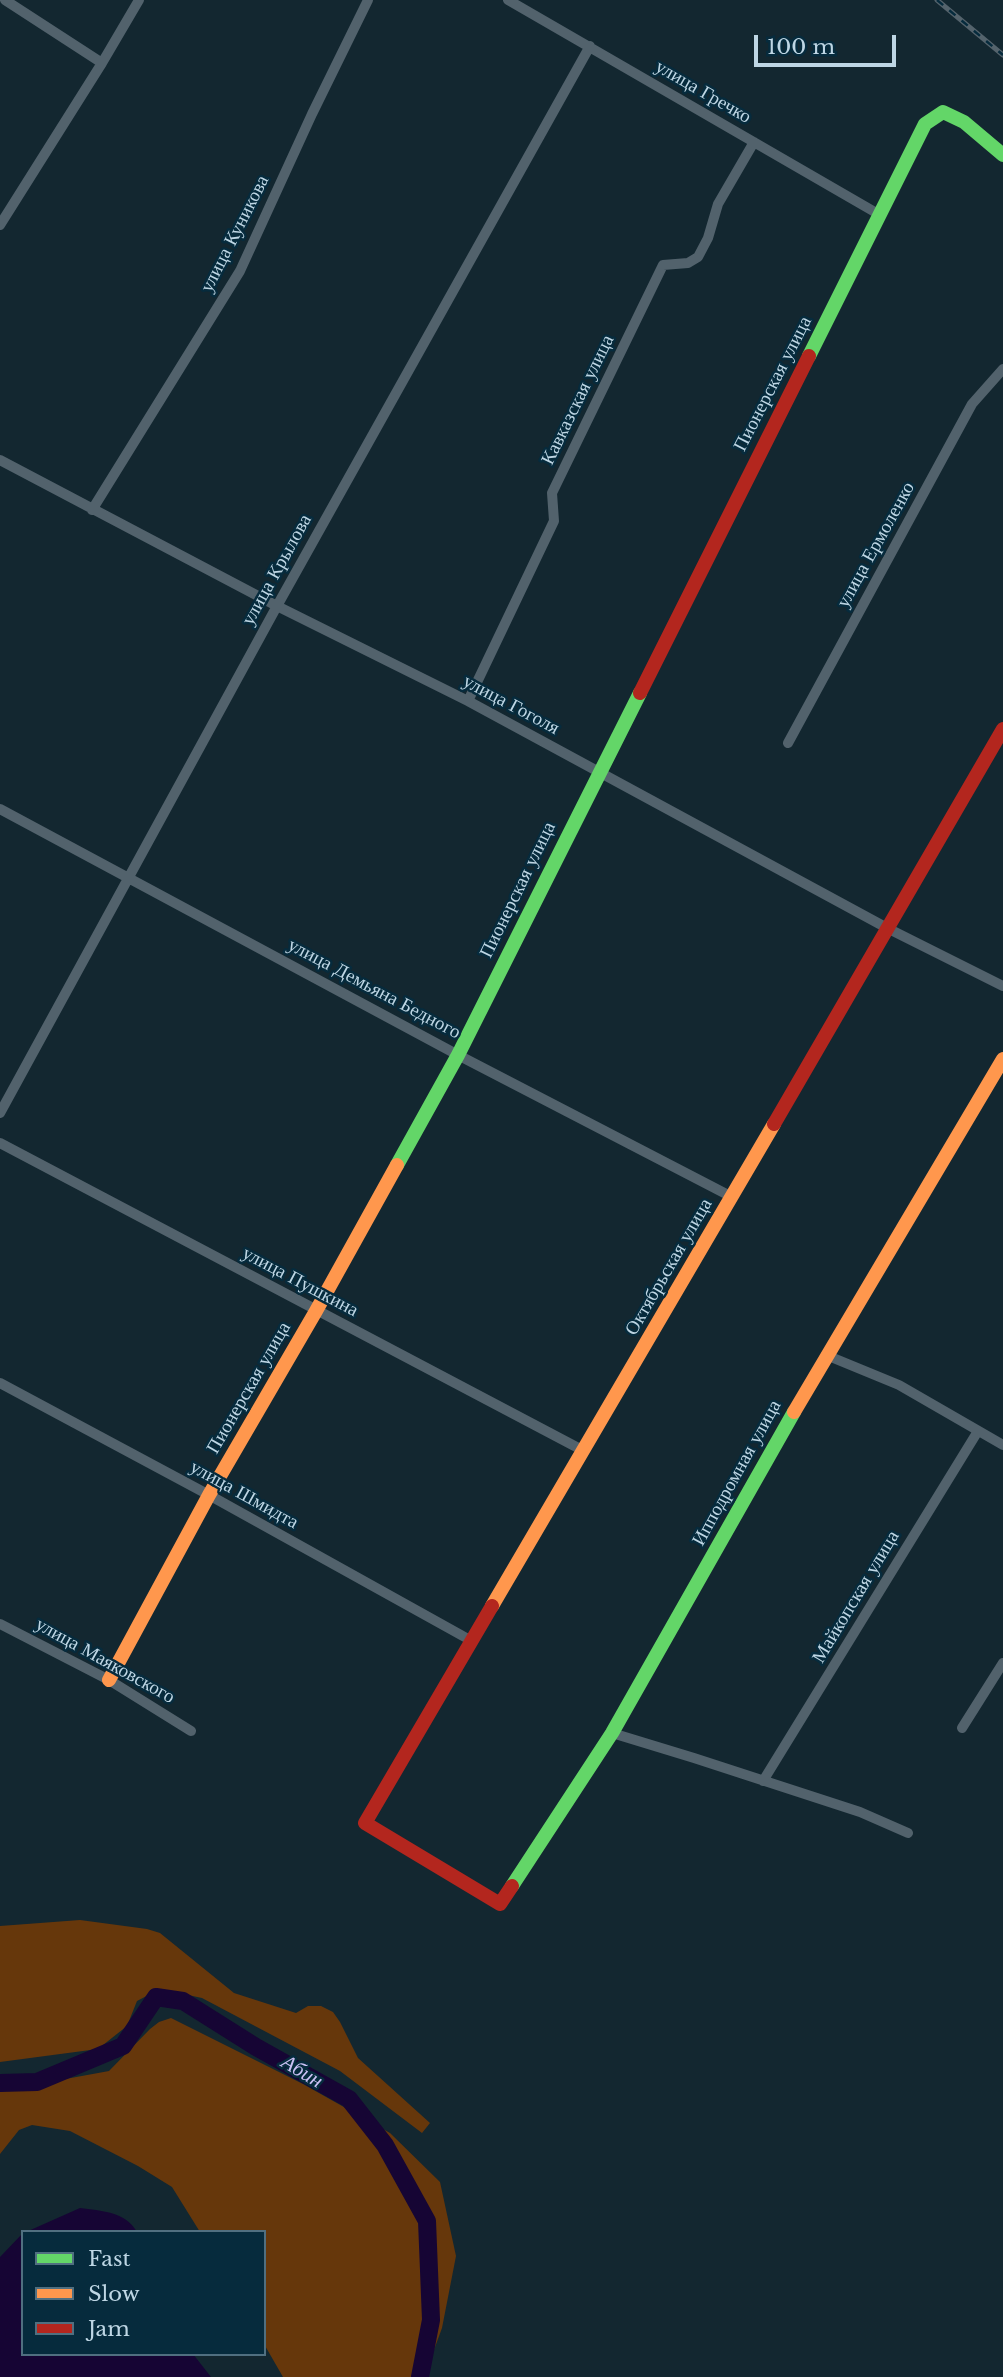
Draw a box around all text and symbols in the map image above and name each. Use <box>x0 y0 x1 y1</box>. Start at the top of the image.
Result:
scale bar <box>758 21 900 65</box>
text: 100 m <box>767 34 835 60</box>
street label: улица Гречко <box>651 55 755 129</box>
street label: улица Куникова <box>196 172 274 296</box>
street label: Пионерская улица <box>729 313 817 455</box>
street label: Кавказская улица <box>537 331 619 469</box>
street label: улица Ермоленко <box>832 478 920 612</box>
street label: улица Крылова <box>237 510 317 630</box>
street label: улица Гоголя <box>459 670 563 740</box>
street label: Пионерская улица <box>475 818 561 962</box>
street label: улица Демьяна Бедного <box>284 934 464 1044</box>
street label: Октябрьская улица <box>621 1195 717 1339</box>
street label: улица Пушкина <box>238 1242 362 1322</box>
street label: Пионерская улица <box>202 1318 296 1458</box>
street label: Ипподромная улица <box>688 1396 786 1550</box>
street label: улица Шмидта <box>186 1456 302 1534</box>
street label: Майкопская улица <box>808 1527 904 1667</box>
street label: улица Маяковского <box>31 1613 179 1709</box>
water label: Абин <box>277 2050 327 2094</box>
legend <box>21 2230 266 2356</box>
text: Fast <box>88 2246 130 2272</box>
text: Slow <box>88 2281 140 2307</box>
text: Jam <box>88 2316 130 2342</box>

